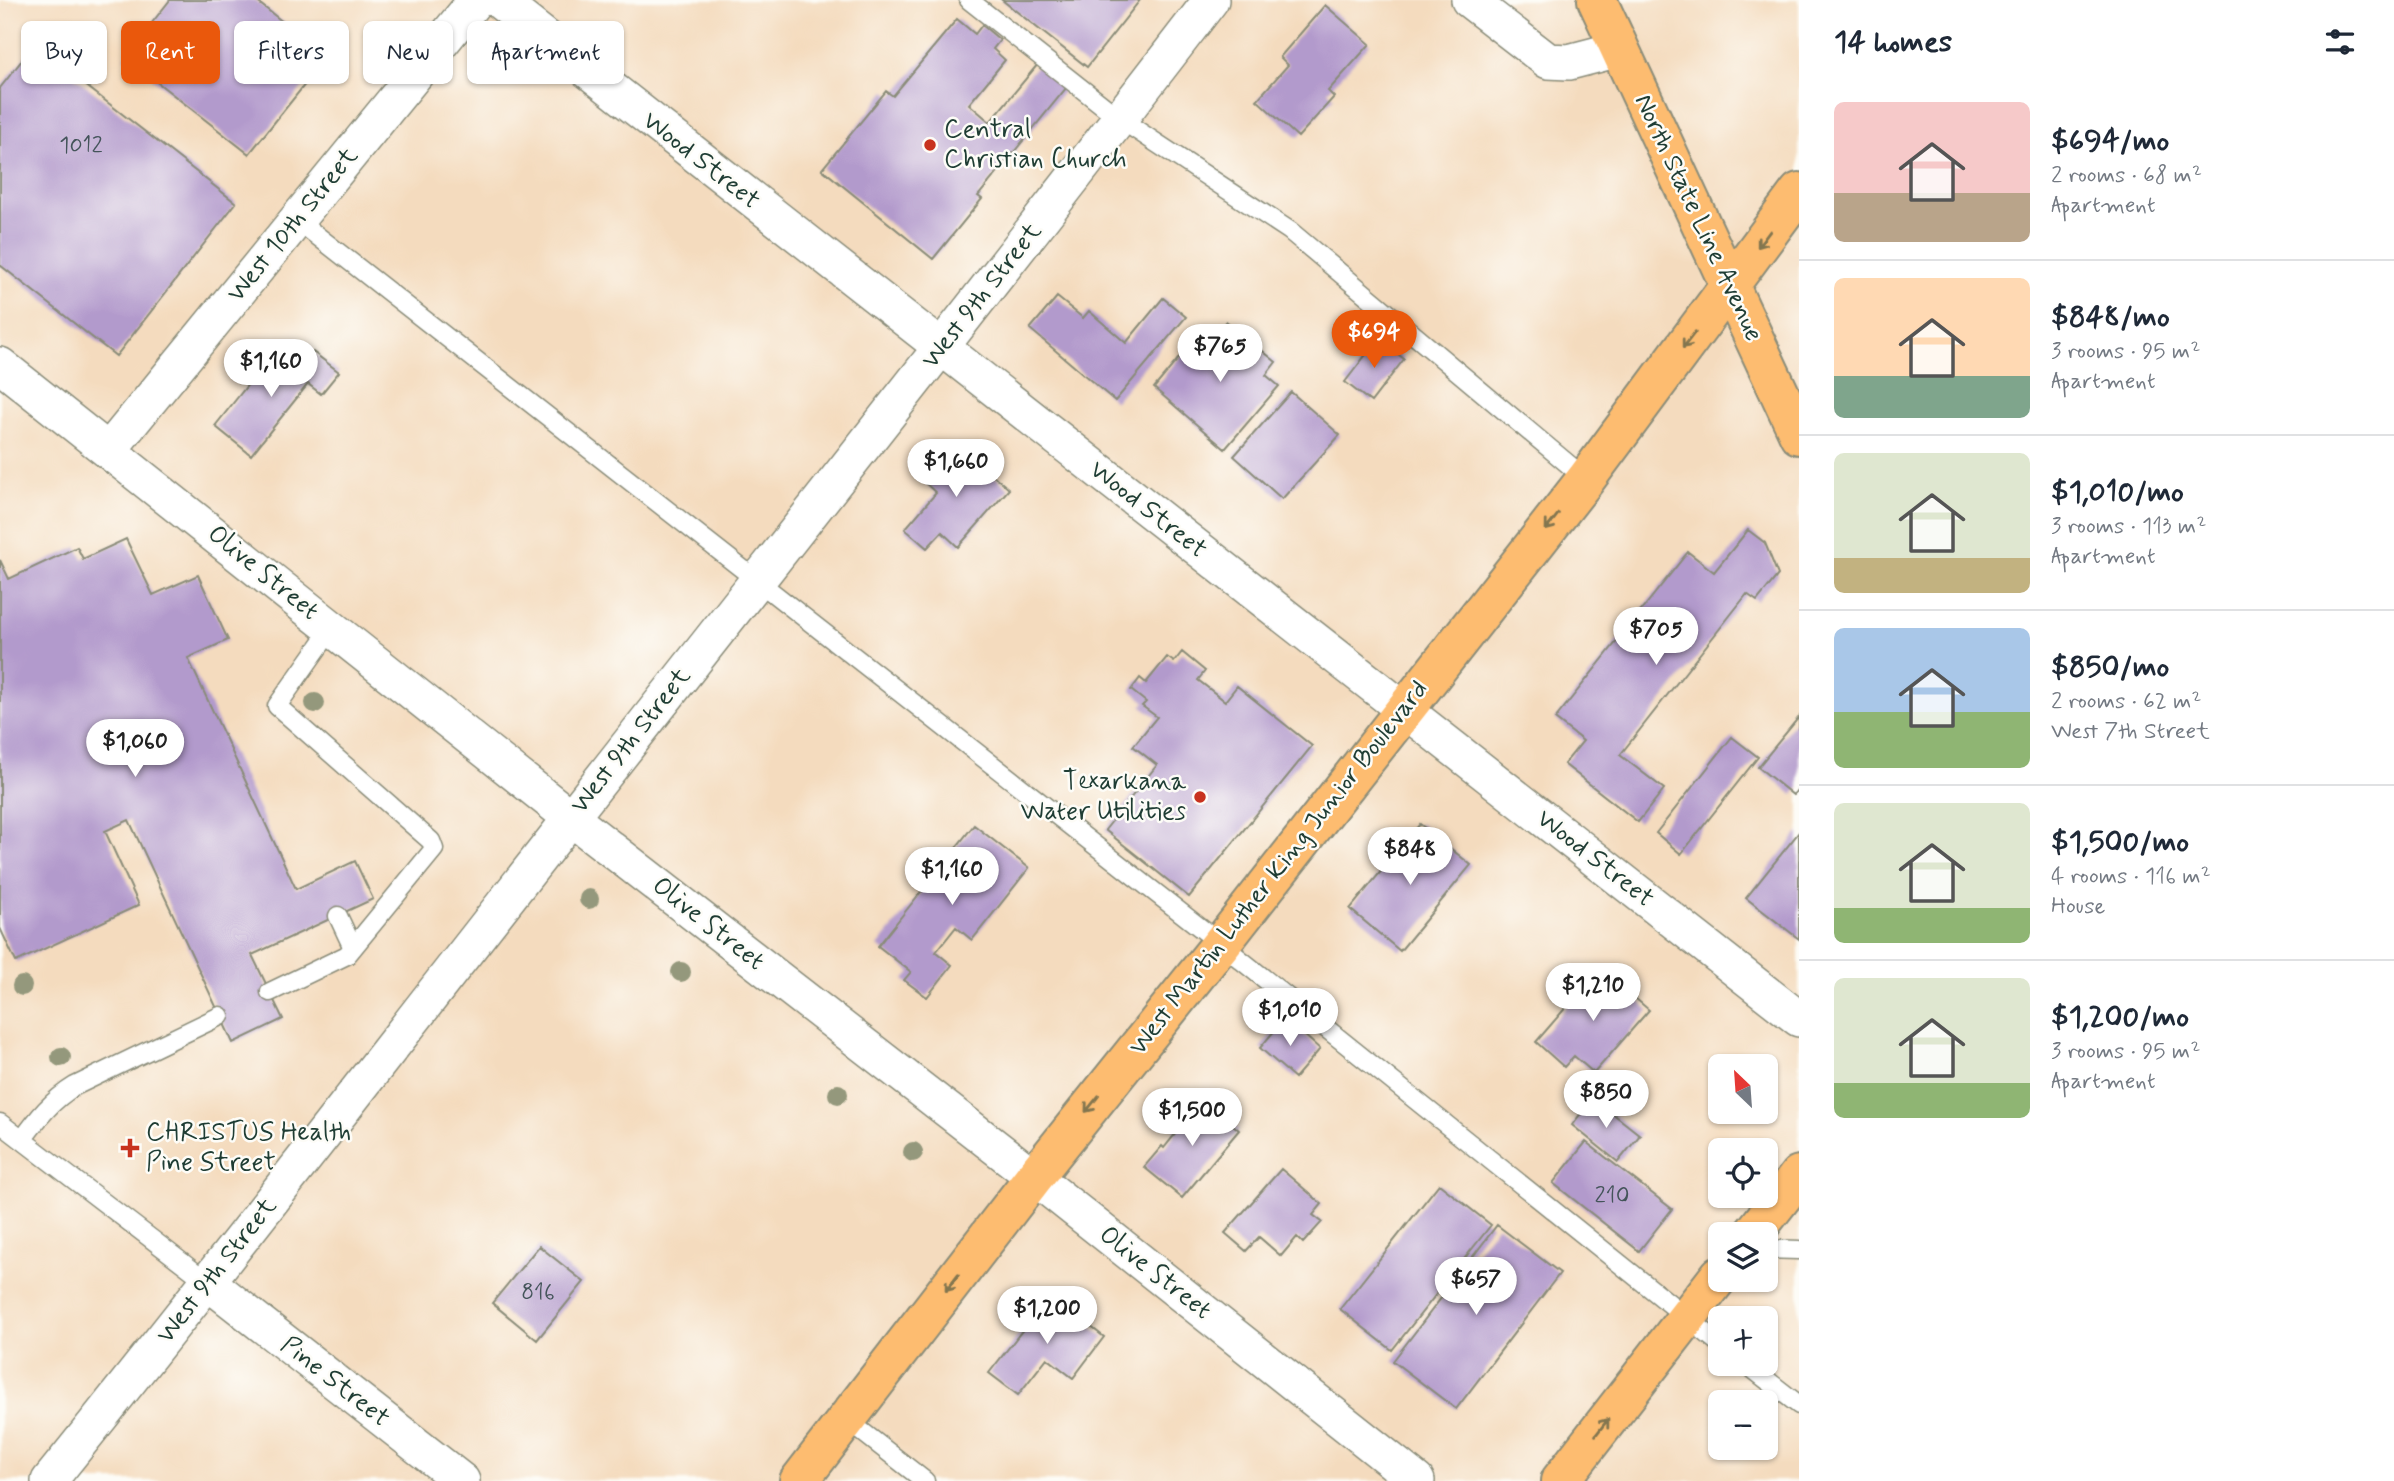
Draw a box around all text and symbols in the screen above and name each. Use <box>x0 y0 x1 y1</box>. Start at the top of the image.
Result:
chip: Buy <box>21 21 107 84</box>
chip: Rent <box>121 21 220 84</box>
chip: Filters <box>234 21 349 84</box>
chip: New <box>363 21 453 84</box>
chip: Apartment <box>467 21 624 84</box>
text: 14 homes <box>1834 23 1952 62</box>
icon: filters <box>2321 23 2359 61</box>
street label: North State Line Avenue <box>1626 89 1770 347</box>
street label: Wood Street <box>635 104 767 218</box>
place label: Central Christian Church <box>944 113 1127 177</box>
text: $694/mo <box>2051 122 2169 161</box>
icon: home <box>1890 130 1974 214</box>
house number: 1012 <box>59 131 103 161</box>
marker: Central Christian Church <box>922 137 938 153</box>
street label: West 10th Street <box>220 140 366 310</box>
text: 2 rooms · 68 m² <box>2051 161 2202 191</box>
text: Apartment <box>2051 191 2156 221</box>
street label: West 9th Street <box>914 216 1050 376</box>
one-way arrow <box>1757 229 1772 248</box>
text: $848/mo <box>2051 298 2170 337</box>
icon: home <box>1890 306 1974 390</box>
pin: $694 <box>1333 310 1415 370</box>
text: $694 <box>1348 318 1400 348</box>
pin: $765 <box>1179 324 1261 384</box>
one-way arrow <box>1681 330 1696 349</box>
text: $765 <box>1193 332 1247 362</box>
text: 3 rooms · 95 m² <box>2051 337 2200 367</box>
pin: $1,160 <box>214 340 328 399</box>
text: $1,160 <box>240 347 302 377</box>
text: Apartment <box>2051 367 2156 397</box>
pin: $1,660 <box>899 440 1013 499</box>
text: $1,660 <box>923 447 989 477</box>
street label: Wood Street <box>1082 453 1214 567</box>
text: $1,010/mo <box>2051 473 2184 512</box>
icon: home <box>1890 481 1974 565</box>
one-way arrow <box>1544 512 1559 530</box>
text: 3 rooms · 113 m² <box>2051 512 2206 542</box>
street label: Olive Street <box>200 518 326 628</box>
text: Apartment <box>2051 542 2156 572</box>
pin: $705 <box>1615 608 1697 667</box>
text: $705 <box>1629 615 1683 645</box>
text: $850/mo <box>2051 648 2169 687</box>
icon: home <box>1890 656 1974 740</box>
street label: West 9th Street <box>563 661 699 821</box>
street label: West Martin Luther King Junior Boulevard <box>1122 673 1436 1063</box>
text: 2 rooms · 62 m² <box>2051 687 2202 717</box>
text: West 7th Street <box>2051 717 2210 747</box>
pin: $1,060 <box>78 720 192 779</box>
text: $1,060 <box>102 727 168 757</box>
place label: Texarkana Water Utilities <box>1021 765 1186 829</box>
marker: Texarkana Water Utilities <box>1192 789 1208 805</box>
street label: Wood Street <box>1529 802 1661 916</box>
text: $1,500/mo <box>2051 823 2189 862</box>
pin: $848 <box>1369 828 1451 887</box>
icon: home <box>1890 831 1974 915</box>
text: $848 <box>1384 835 1436 865</box>
pin: $1,160 <box>895 848 1009 907</box>
text: $1,160 <box>921 855 983 885</box>
text: 4 rooms · 116 m² <box>2051 862 2211 892</box>
street label: Olive Street <box>645 869 771 979</box>
text: House <box>2051 892 2105 922</box>
pin: $1,210 <box>1536 964 1650 1023</box>
text: $1,210 <box>1562 971 1624 1001</box>
pin: $1,010 <box>1233 988 1347 1048</box>
text: $1,010 <box>1258 996 1322 1026</box>
text: $1,200/mo <box>2051 998 2189 1037</box>
icon: home <box>1890 1006 1974 1090</box>
text: 3 rooms · 95 m² <box>2051 1037 2200 1067</box>
north arrow <box>1708 1054 1778 1124</box>
map controls <box>1708 1054 1778 1460</box>
text: Apartment <box>2051 1067 2156 1097</box>
pin: $850 <box>1565 1070 1647 1130</box>
text: $850 <box>1580 1078 1632 1108</box>
pin: $1,500 <box>1135 1088 1249 1148</box>
one-way arrow <box>1085 1095 1100 1113</box>
text: $1,500 <box>1158 1096 1226 1126</box>
place label: CHRISTUS Health Pine Street <box>146 1116 351 1180</box>
marker: CHRISTUS Health Pine Street <box>120 1138 140 1158</box>
button: locate <box>1708 1138 1778 1208</box>
house number: 210 <box>1595 1181 1629 1211</box>
street label: West 9th Street <box>149 1191 285 1351</box>
street label: Olive Street <box>1092 1218 1218 1328</box>
button: layers <box>1708 1222 1778 1292</box>
pin: $657 <box>1435 1258 1517 1317</box>
text: $657 <box>1451 1265 1501 1295</box>
one-way arrow <box>944 1274 959 1292</box>
house number: 816 <box>521 1278 555 1308</box>
pin: $1,200 <box>990 1286 1104 1346</box>
text: $1,200 <box>1013 1294 1081 1324</box>
button: + <box>1708 1306 1778 1376</box>
street label: Pine Street <box>273 1329 397 1435</box>
button: − <box>1708 1390 1778 1460</box>
one-way arrow <box>1594 1418 1609 1437</box>

